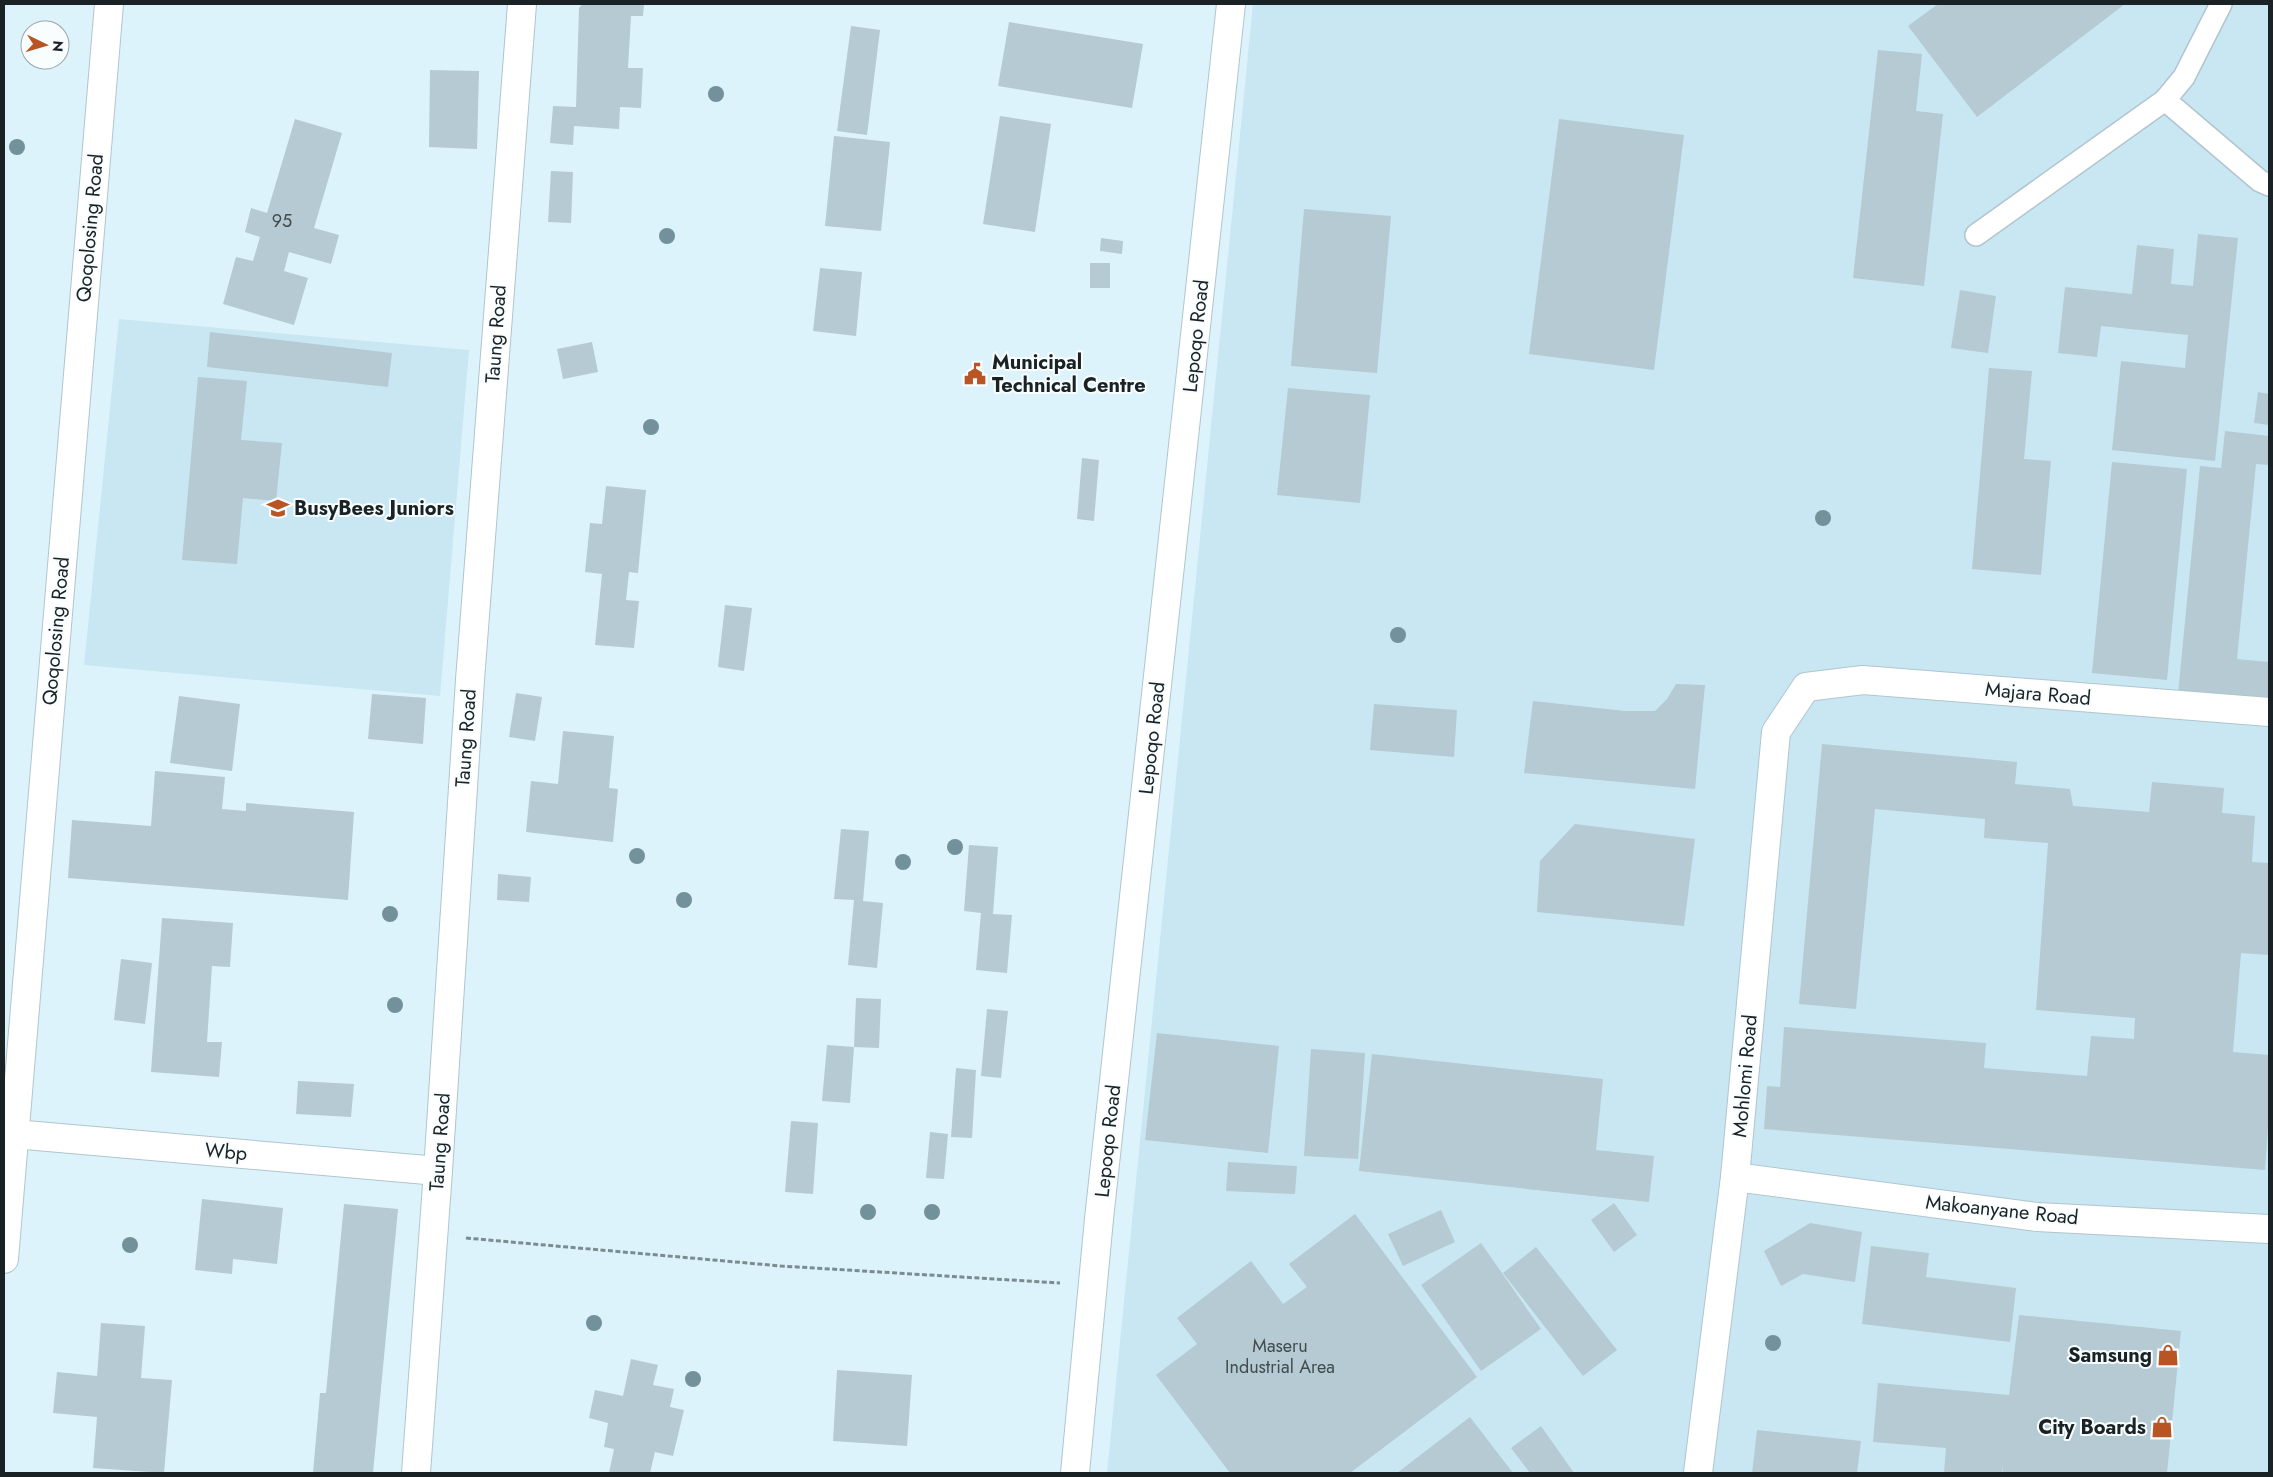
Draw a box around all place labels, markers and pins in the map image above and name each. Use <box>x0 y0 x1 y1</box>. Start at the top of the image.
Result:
place label: Municipal Technical Centre <box>992 348 1146 400</box>
public building icon: Municipal Technical Centre <box>962 361 988 387</box>
place label: BusyBees Juniors <box>294 494 454 523</box>
school or university icon: BusyBees Juniors <box>265 495 291 521</box>
place label: Samsung <box>2068 1341 2152 1370</box>
shop icon: Samsung <box>2155 1342 2181 1368</box>
place label: City Boards <box>2038 1413 2146 1442</box>
shop icon: City Boards <box>2149 1414 2175 1440</box>

